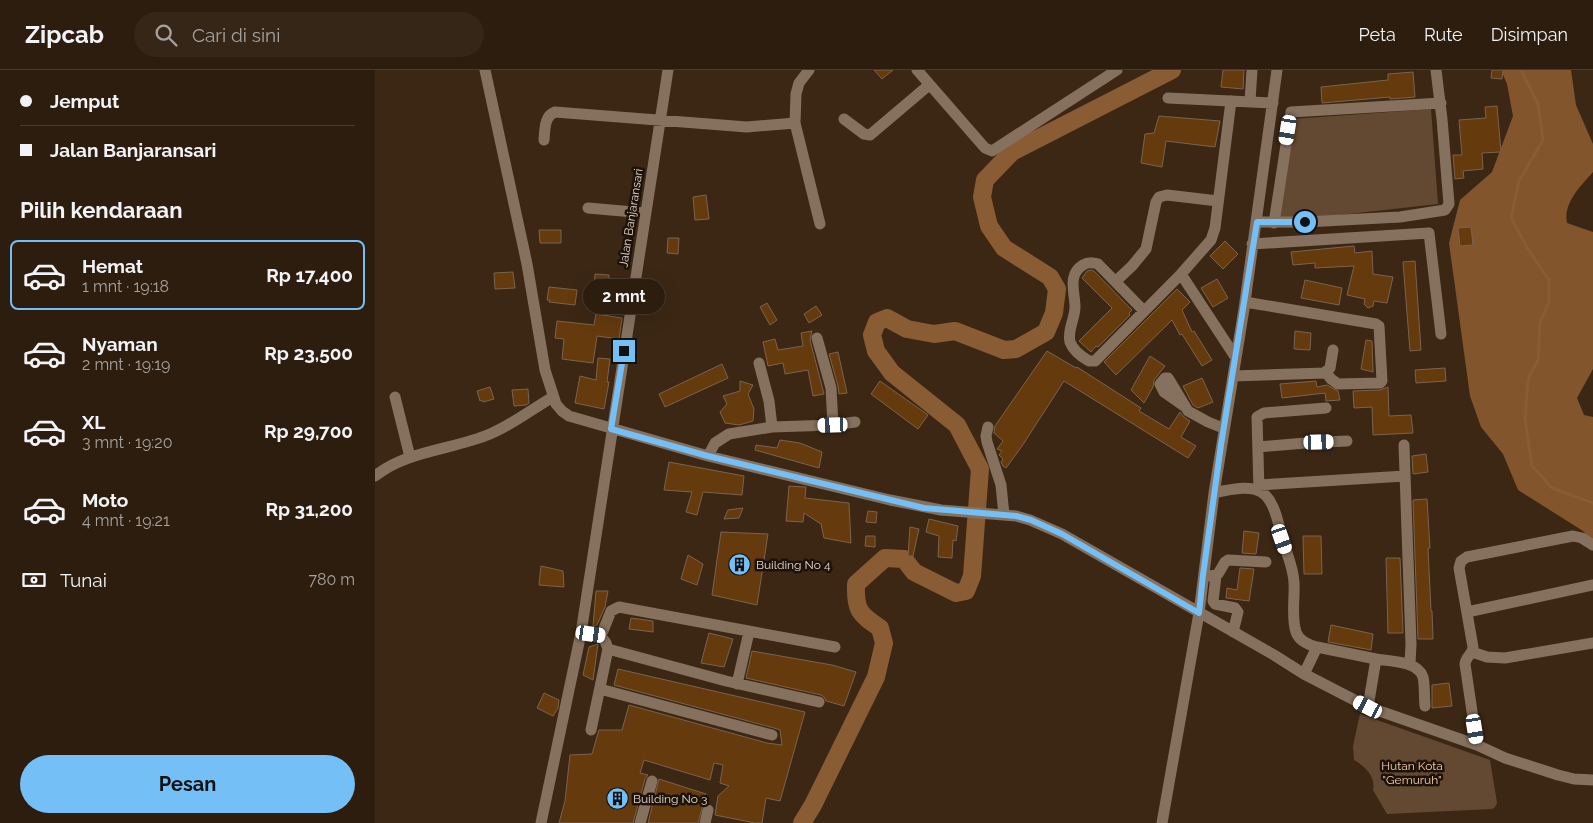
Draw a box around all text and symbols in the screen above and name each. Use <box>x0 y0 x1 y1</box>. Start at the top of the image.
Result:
search box <box>134 12 484 57</box>
text: Zipcab <box>25 20 104 49</box>
icon: search <box>152 21 180 49</box>
text: Cari di sini <box>192 24 280 46</box>
text: Peta <box>1359 24 1396 45</box>
text: Rute <box>1424 24 1463 45</box>
text: Disimpan <box>1491 24 1568 45</box>
text: Jemput <box>50 90 119 112</box>
car <box>1278 114 1297 146</box>
text: Jalan Banjaransari <box>50 139 216 161</box>
street label: Jalan Banjaransari <box>616 168 646 268</box>
text: Pilih kendaraan <box>20 197 182 223</box>
route start <box>1294 211 1316 233</box>
icon: car <box>22 253 67 298</box>
text: Hemat <box>82 255 143 277</box>
text: Rp 17,400 <box>266 264 353 286</box>
text: 1 mnt · 19:18 <box>82 277 169 296</box>
callout: 2 mnt <box>583 278 665 314</box>
text: 2 mnt <box>602 287 646 306</box>
icon: car <box>22 331 67 376</box>
text: Nyaman <box>82 333 158 355</box>
route end <box>613 340 635 362</box>
text: Rp 23,500 <box>264 342 353 364</box>
text: 2 mnt · 19:19 <box>82 355 170 374</box>
icon: car <box>22 409 67 454</box>
text: XL <box>82 411 105 433</box>
car <box>817 417 848 433</box>
text: Rp 29,700 <box>264 420 353 442</box>
text: 3 mnt · 19:20 <box>82 433 172 452</box>
car <box>1303 434 1334 450</box>
icon: car <box>22 487 67 532</box>
text: Moto <box>82 489 128 511</box>
text: Rp 31,200 <box>265 498 353 520</box>
text: 4 mnt · 19:21 <box>82 511 170 530</box>
car <box>1270 522 1293 556</box>
building icon: Building No 4 <box>728 553 752 577</box>
place label: Building No 4 <box>756 558 831 572</box>
icon: cash <box>20 566 48 594</box>
text: Tunai <box>60 569 107 591</box>
text: 780 m <box>308 570 355 589</box>
car <box>575 624 606 644</box>
car <box>1351 694 1384 720</box>
car <box>1465 713 1484 745</box>
button: Pesan <box>20 755 355 813</box>
park label: Hutan Kota "Gemuruh" <box>1381 759 1443 787</box>
building icon: Building No 3 <box>605 787 629 811</box>
place label: Building No 3 <box>633 792 707 806</box>

